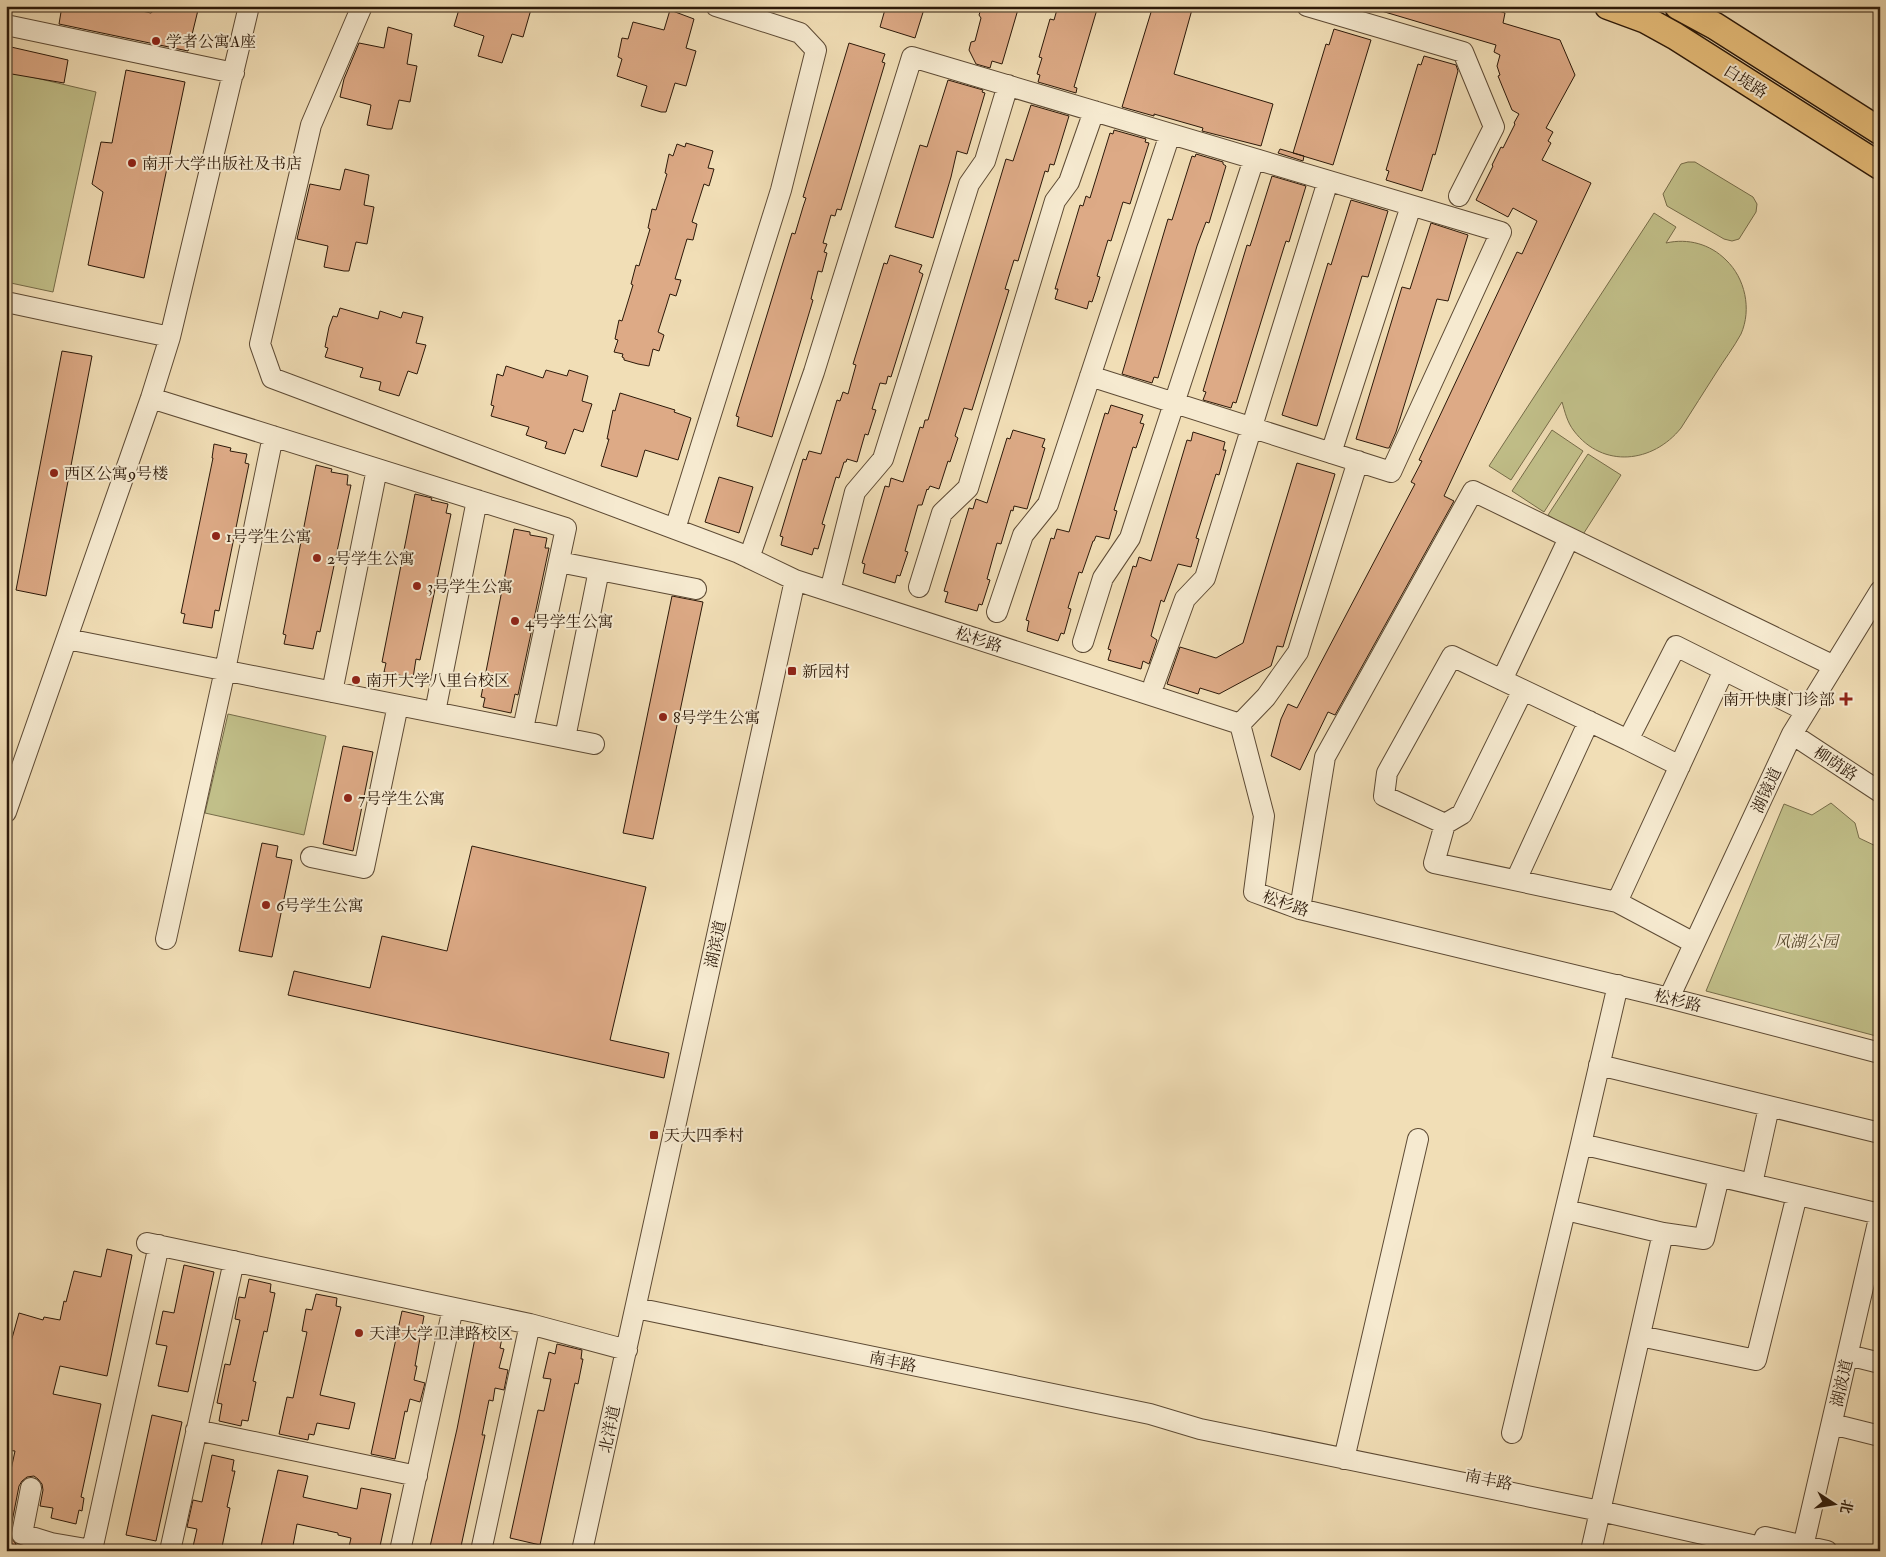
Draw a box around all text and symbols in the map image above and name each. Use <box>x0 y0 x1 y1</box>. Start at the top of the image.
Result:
place label: 学者公寓A座 <box>166 32 256 52</box>
marker: 学者公寓A座 <box>150 35 162 47</box>
street label: 白堤路 <box>1720 61 1771 103</box>
place label: 南开大学出版社及书店 <box>142 154 302 174</box>
marker: 南开大学出版社及书店 <box>126 157 138 169</box>
place label: 西区公寓9号楼 <box>64 464 168 484</box>
marker: 西区公寓9号楼 <box>48 467 60 479</box>
place label: 1号学生公寓 <box>226 527 312 547</box>
marker: 1号学生公寓 <box>210 530 222 542</box>
place label: 2号学生公寓 <box>327 549 415 569</box>
marker: 2号学生公寓 <box>311 552 323 564</box>
place label: 3号学生公寓 <box>427 577 513 597</box>
marker: 3号学生公寓 <box>411 580 423 592</box>
place label: 4号学生公寓 <box>525 612 614 632</box>
marker: 4号学生公寓 <box>509 615 521 627</box>
street label: 松杉路 <box>953 623 1005 657</box>
place label: 新园村 <box>802 662 850 682</box>
marker: 新园村 <box>786 665 798 677</box>
place label: 南开大学八里台校区 <box>366 671 510 691</box>
marker: 南开大学八里台校区 <box>350 674 362 686</box>
place label: 南开快康门诊部 <box>1723 690 1835 710</box>
marker: 南开快康门诊部 <box>1839 692 1853 706</box>
place label: 8号学生公寓 <box>673 708 761 728</box>
marker: 8号学生公寓 <box>657 711 669 723</box>
street label: 柳荫路 <box>1810 742 1861 785</box>
street label: 湖镜道 <box>1748 764 1786 816</box>
place label: 7号学生公寓 <box>358 789 445 809</box>
marker: 7号学生公寓 <box>342 792 354 804</box>
street label: 松杉路 <box>1260 887 1312 921</box>
place label: 6号学生公寓 <box>276 896 364 916</box>
marker: 6号学生公寓 <box>260 899 272 911</box>
street label: 湖滨道 <box>701 919 731 970</box>
park label: 风湖公园 <box>1774 932 1841 952</box>
street label: 松杉路 <box>1652 985 1703 1016</box>
place label: 天大四季村 <box>664 1126 744 1146</box>
marker: 天大四季村 <box>648 1129 660 1141</box>
place label: 天津大学卫津路校区 <box>369 1324 513 1344</box>
marker: 天津大学卫津路校区 <box>353 1327 365 1339</box>
street label: 南丰路 <box>867 1347 918 1377</box>
street label: 湖波道 <box>1827 1358 1857 1409</box>
street label: 北洋道 <box>595 1404 625 1455</box>
street label: 南丰路 <box>1463 1465 1514 1495</box>
north arrow <box>1808 1480 1858 1530</box>
text: 北 <box>1836 1498 1856 1515</box>

